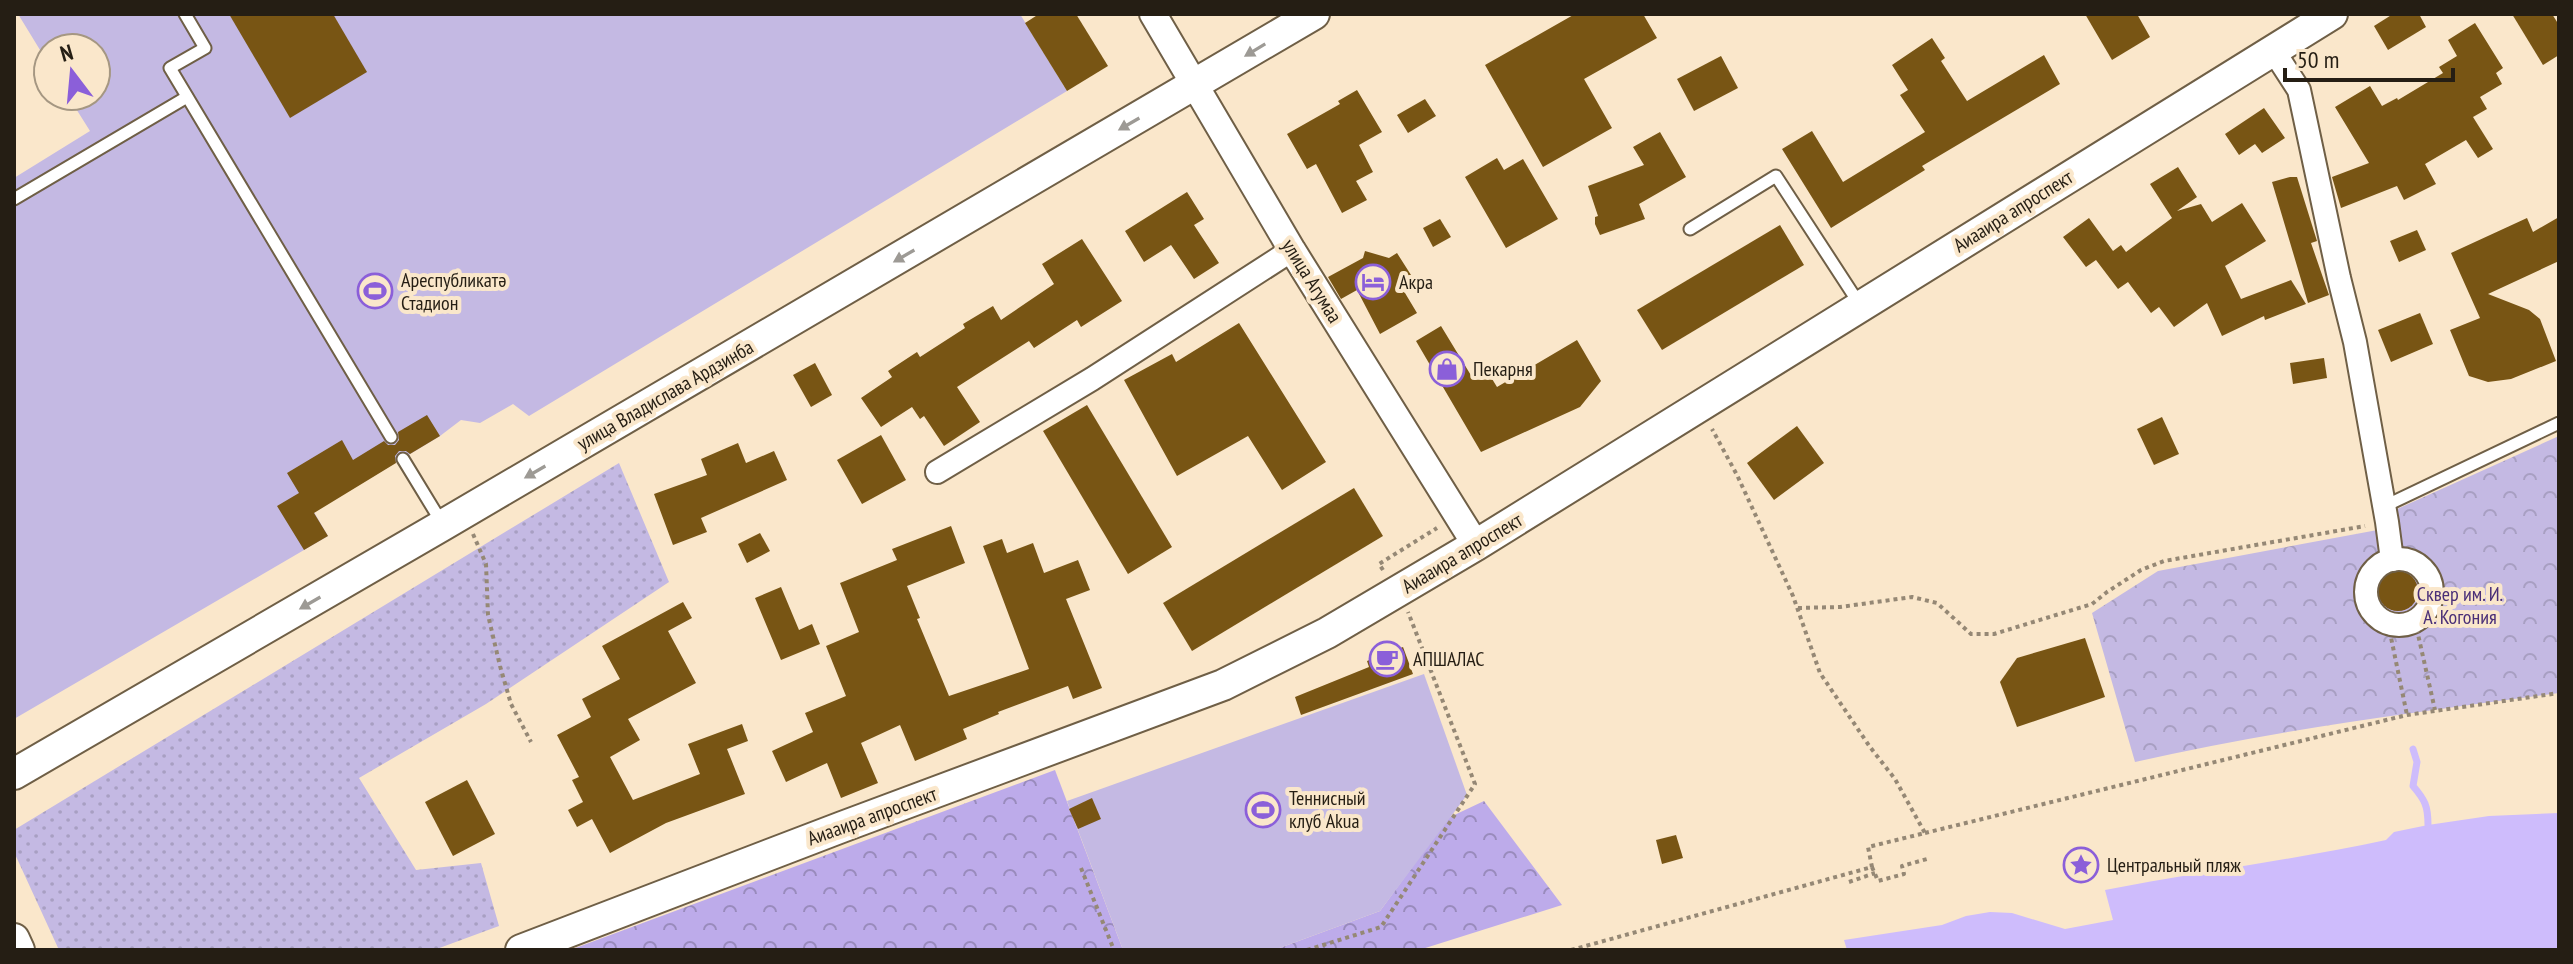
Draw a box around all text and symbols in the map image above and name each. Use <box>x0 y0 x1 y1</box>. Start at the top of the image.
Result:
north arrow <box>32 32 112 112</box>
scale bar <box>2285 32 2453 82</box>
text: N <box>57 38 76 68</box>
one-way arrow <box>1244 42 1266 56</box>
text: 50 m <box>2297 44 2339 75</box>
one-way arrow <box>1118 117 1140 131</box>
street label: Аиааира апроспект <box>1948 164 2078 258</box>
street label: улица Агумаа <box>1276 234 1348 328</box>
one-way arrow <box>893 249 915 263</box>
hotel icon: Акра <box>1354 263 1392 301</box>
place label: Ареспубликатә Стадион <box>401 267 506 316</box>
place label: Акра <box>1399 269 1433 295</box>
sports icon: Ареспубликатә Стадион <box>356 272 394 310</box>
street label: улица Владислава Ардзинба <box>572 334 758 456</box>
shop icon: Пекарня <box>1428 350 1466 388</box>
place label: Пекарня <box>1473 356 1533 382</box>
one-way arrow <box>524 465 546 479</box>
street label: Аиааира апроспект <box>1397 507 1528 599</box>
park label: Сквер им. И. А. Когония <box>2417 581 2503 630</box>
one-way arrow <box>299 595 321 609</box>
cafe icon: АПШАЛАС <box>1368 640 1406 678</box>
place label: АПШАЛАС <box>1413 646 1485 672</box>
street label: Аиааира апроспект <box>804 780 941 851</box>
place label: Теннисный клуб Akua <box>1289 785 1366 834</box>
sports icon: Теннисный клуб Akua <box>1244 791 1282 829</box>
place icon: Центральный пляж <box>2062 846 2100 884</box>
place label: Центральный пляж <box>2107 852 2241 878</box>

